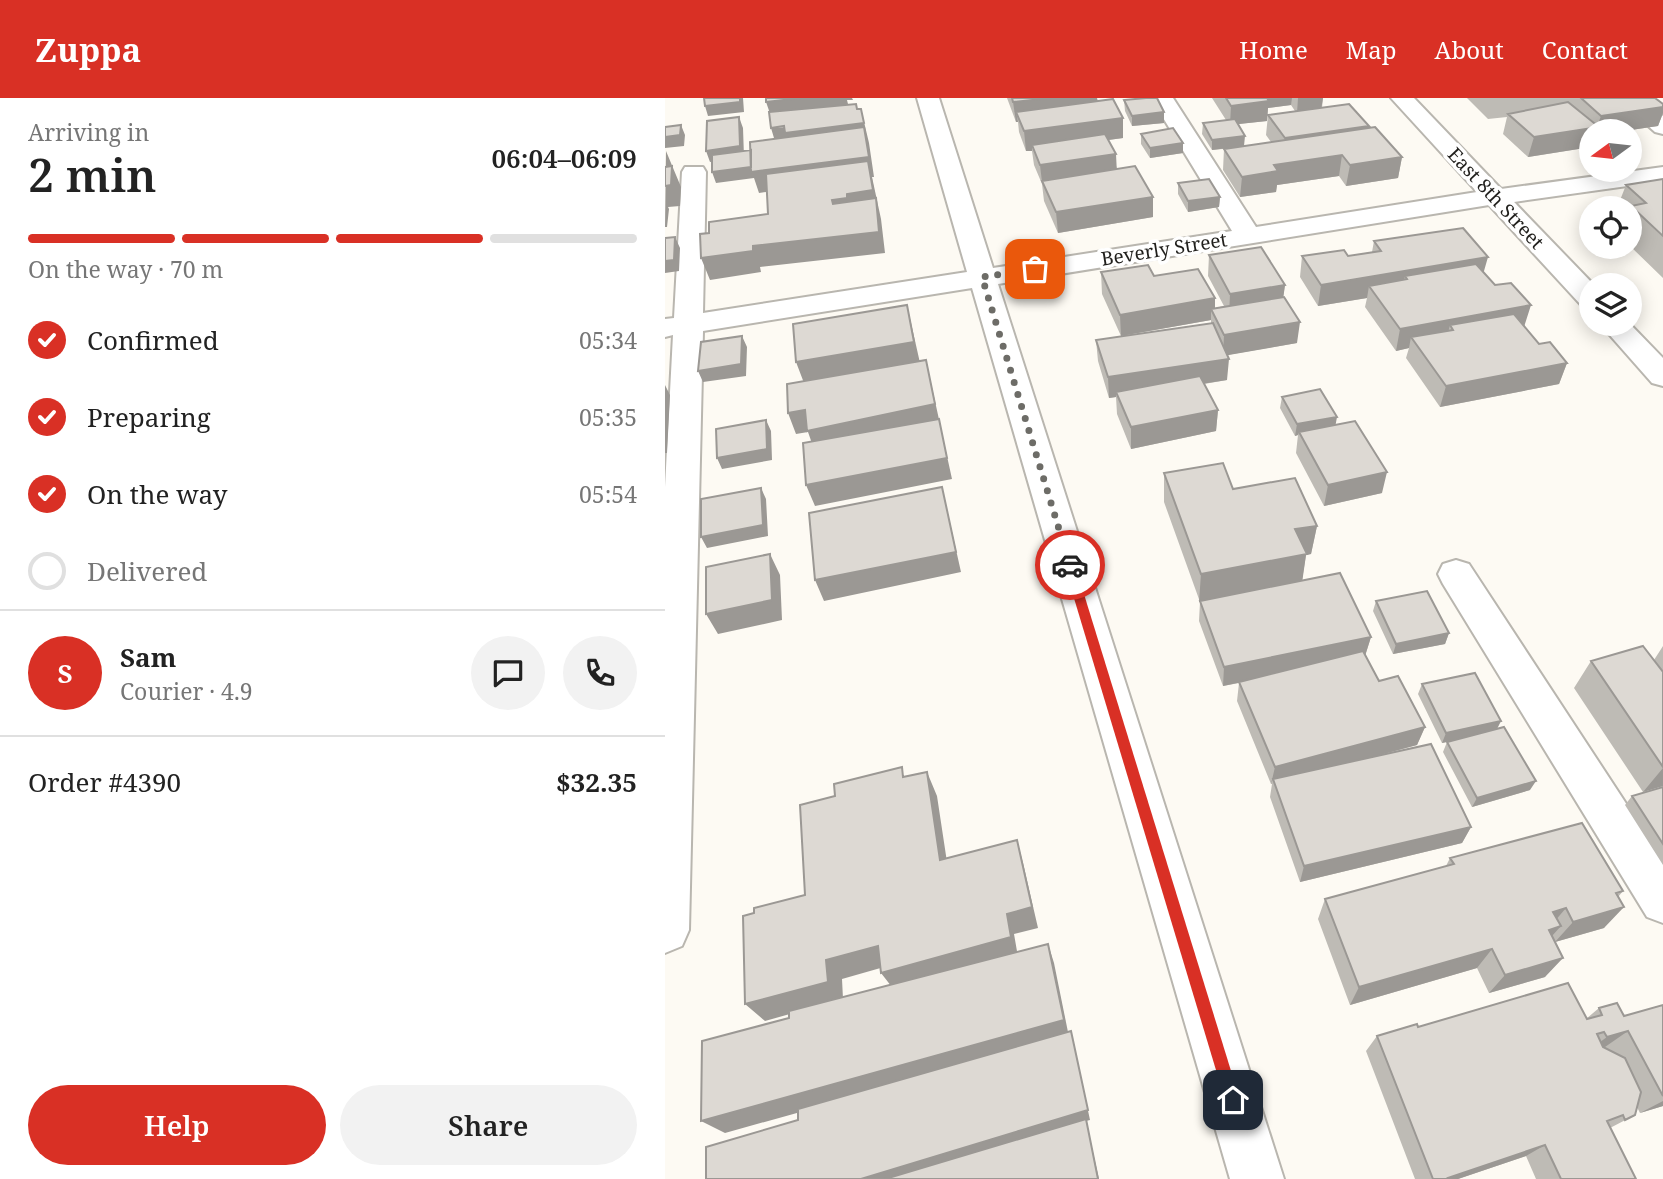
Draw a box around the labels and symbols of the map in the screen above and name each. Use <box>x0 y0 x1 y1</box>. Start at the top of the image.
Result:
north arrow <box>1579 119 1641 182</box>
street label: East 8th Street <box>1442 142 1550 255</box>
street label: Beverly Street <box>1099 226 1229 272</box>
pin <box>1005 239 1065 299</box>
courier <box>1035 530 1105 600</box>
pin <box>1203 1070 1263 1130</box>

